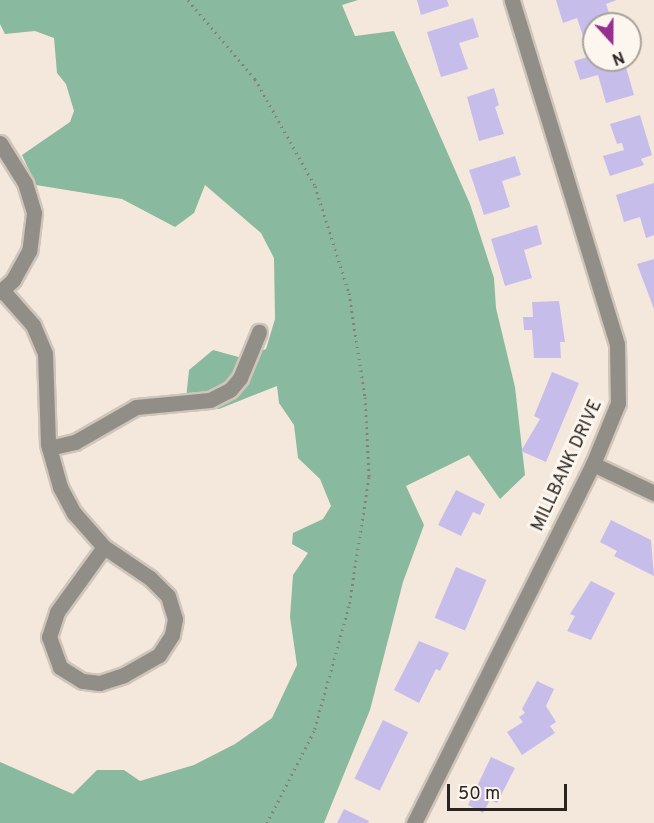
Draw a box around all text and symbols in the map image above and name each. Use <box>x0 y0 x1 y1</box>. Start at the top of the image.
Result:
north arrow <box>582 12 642 72</box>
text: N <box>609 46 627 68</box>
street label: MILLBANK DRIVE <box>528 397 608 535</box>
scale bar <box>450 772 570 810</box>
text: 50 m <box>458 783 500 806</box>

